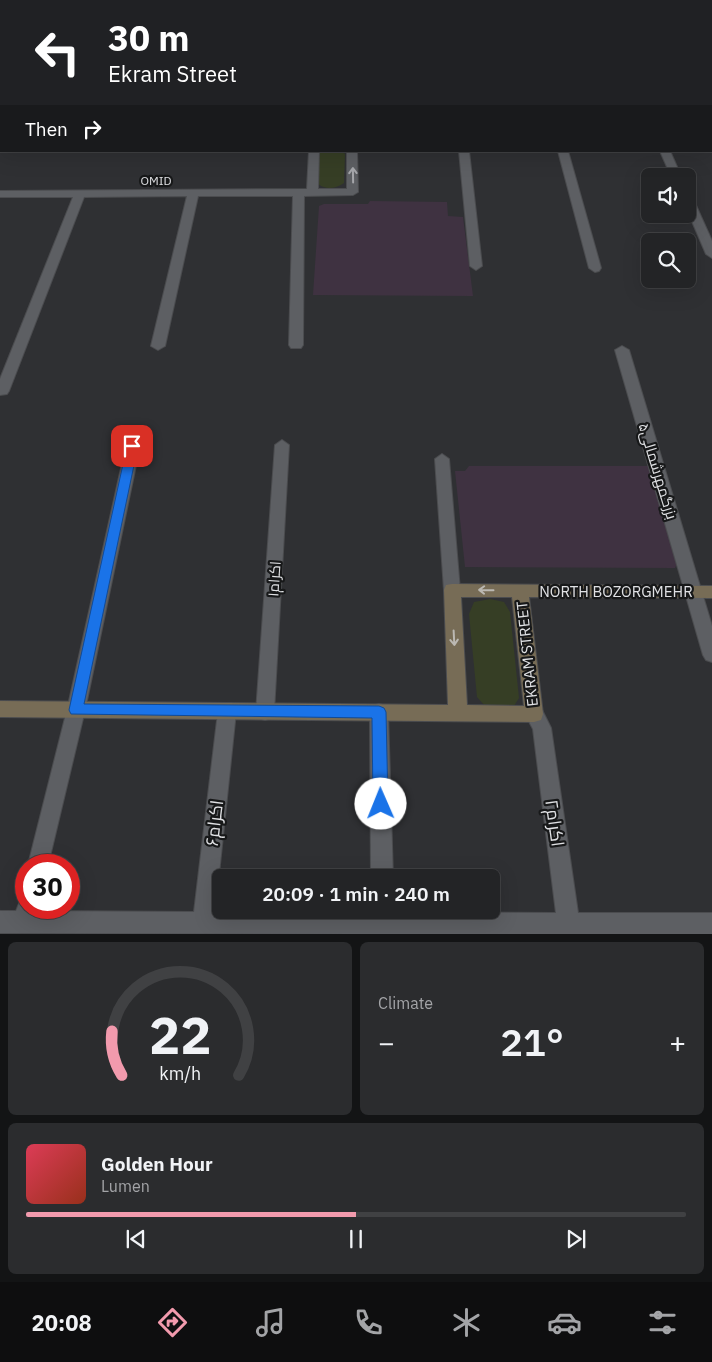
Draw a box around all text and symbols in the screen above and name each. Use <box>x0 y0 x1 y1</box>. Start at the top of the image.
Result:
text: 30 m <box>108 15 190 61</box>
icon: left <box>25 20 90 85</box>
text: Ekram Street <box>108 59 237 88</box>
icon: right <box>78 115 106 143</box>
text: Then <box>25 117 68 141</box>
one-way arrow <box>348 167 358 184</box>
map controls <box>641 168 696 288</box>
button: sound <box>641 168 696 223</box>
street label: OMID <box>140 173 172 188</box>
button: search <box>641 233 696 288</box>
street label: بزرگمهرشمالی۵ <box>633 421 682 522</box>
pin <box>111 425 153 467</box>
icon: arrive <box>118 432 146 460</box>
street label: اکرام۱ <box>263 560 286 598</box>
street label: NORTH BOZORGMEHR <box>539 582 693 601</box>
one-way arrow <box>478 585 494 595</box>
street label: EKRAM STREET <box>512 600 542 708</box>
one-way arrow <box>450 630 459 646</box>
position arrow <box>354 777 406 829</box>
street label: اکرام۲ <box>539 798 570 848</box>
street label: اکرام۶ <box>200 799 229 847</box>
speed limit sign: 30 <box>15 854 80 919</box>
text: 20:09 · 1 min · 240 m <box>262 882 450 906</box>
text: Climate <box>378 993 433 1013</box>
text: 22 <box>149 1001 211 1068</box>
text: 21° <box>500 1017 564 1066</box>
text: − <box>378 1024 395 1061</box>
text: + <box>669 1024 686 1061</box>
text: km/h <box>159 1062 201 1085</box>
text: Golden Hour <box>101 1152 213 1176</box>
text: Lumen <box>101 1176 150 1196</box>
icon: previous <box>122 1225 150 1253</box>
icon: pause <box>342 1225 370 1253</box>
icon: next <box>562 1225 590 1253</box>
icon: directions <box>155 1305 190 1340</box>
icon: music <box>253 1305 288 1340</box>
icon: phone <box>351 1305 386 1340</box>
icon: climate <box>449 1305 484 1340</box>
icon: car <box>547 1305 582 1340</box>
icon: filters <box>645 1305 680 1340</box>
text: 20:08 <box>32 1308 92 1337</box>

